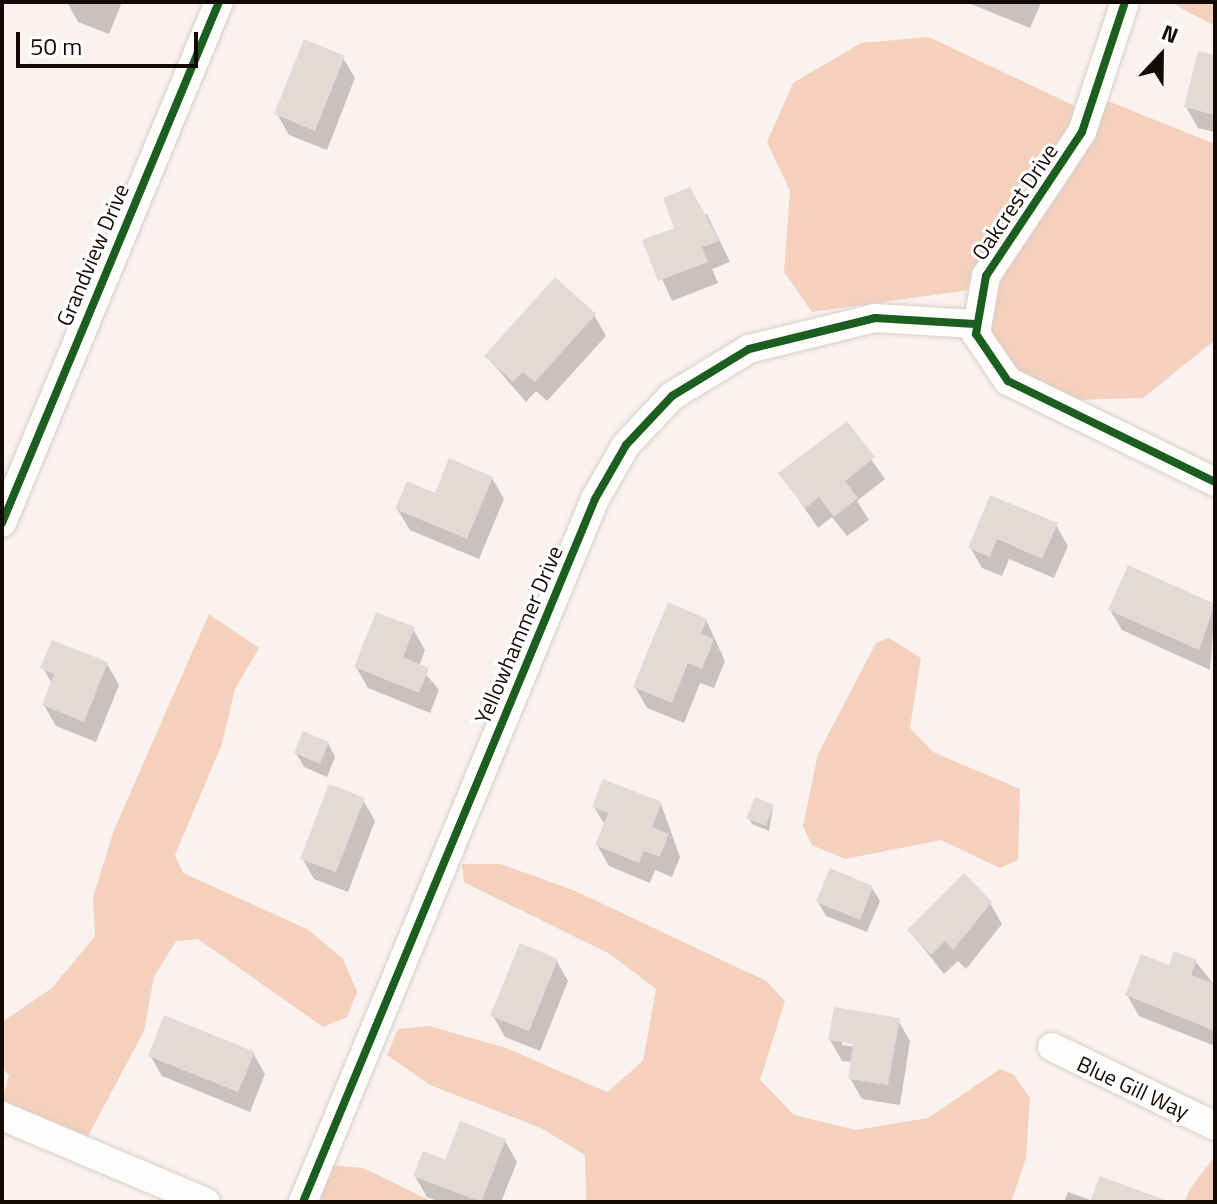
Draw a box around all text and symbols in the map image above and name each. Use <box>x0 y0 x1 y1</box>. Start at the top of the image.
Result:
text: N <box>1157 15 1183 52</box>
scale bar <box>20 16 202 66</box>
north arrow <box>1121 16 1201 96</box>
text: 50 m <box>30 28 82 64</box>
street label: Oakcrest Drive <box>966 139 1064 265</box>
street label: Grandview Drive <box>51 180 135 330</box>
street label: Yellowhammer Drive <box>470 542 568 728</box>
street label: Blue Gill Way <box>1073 1051 1193 1125</box>

